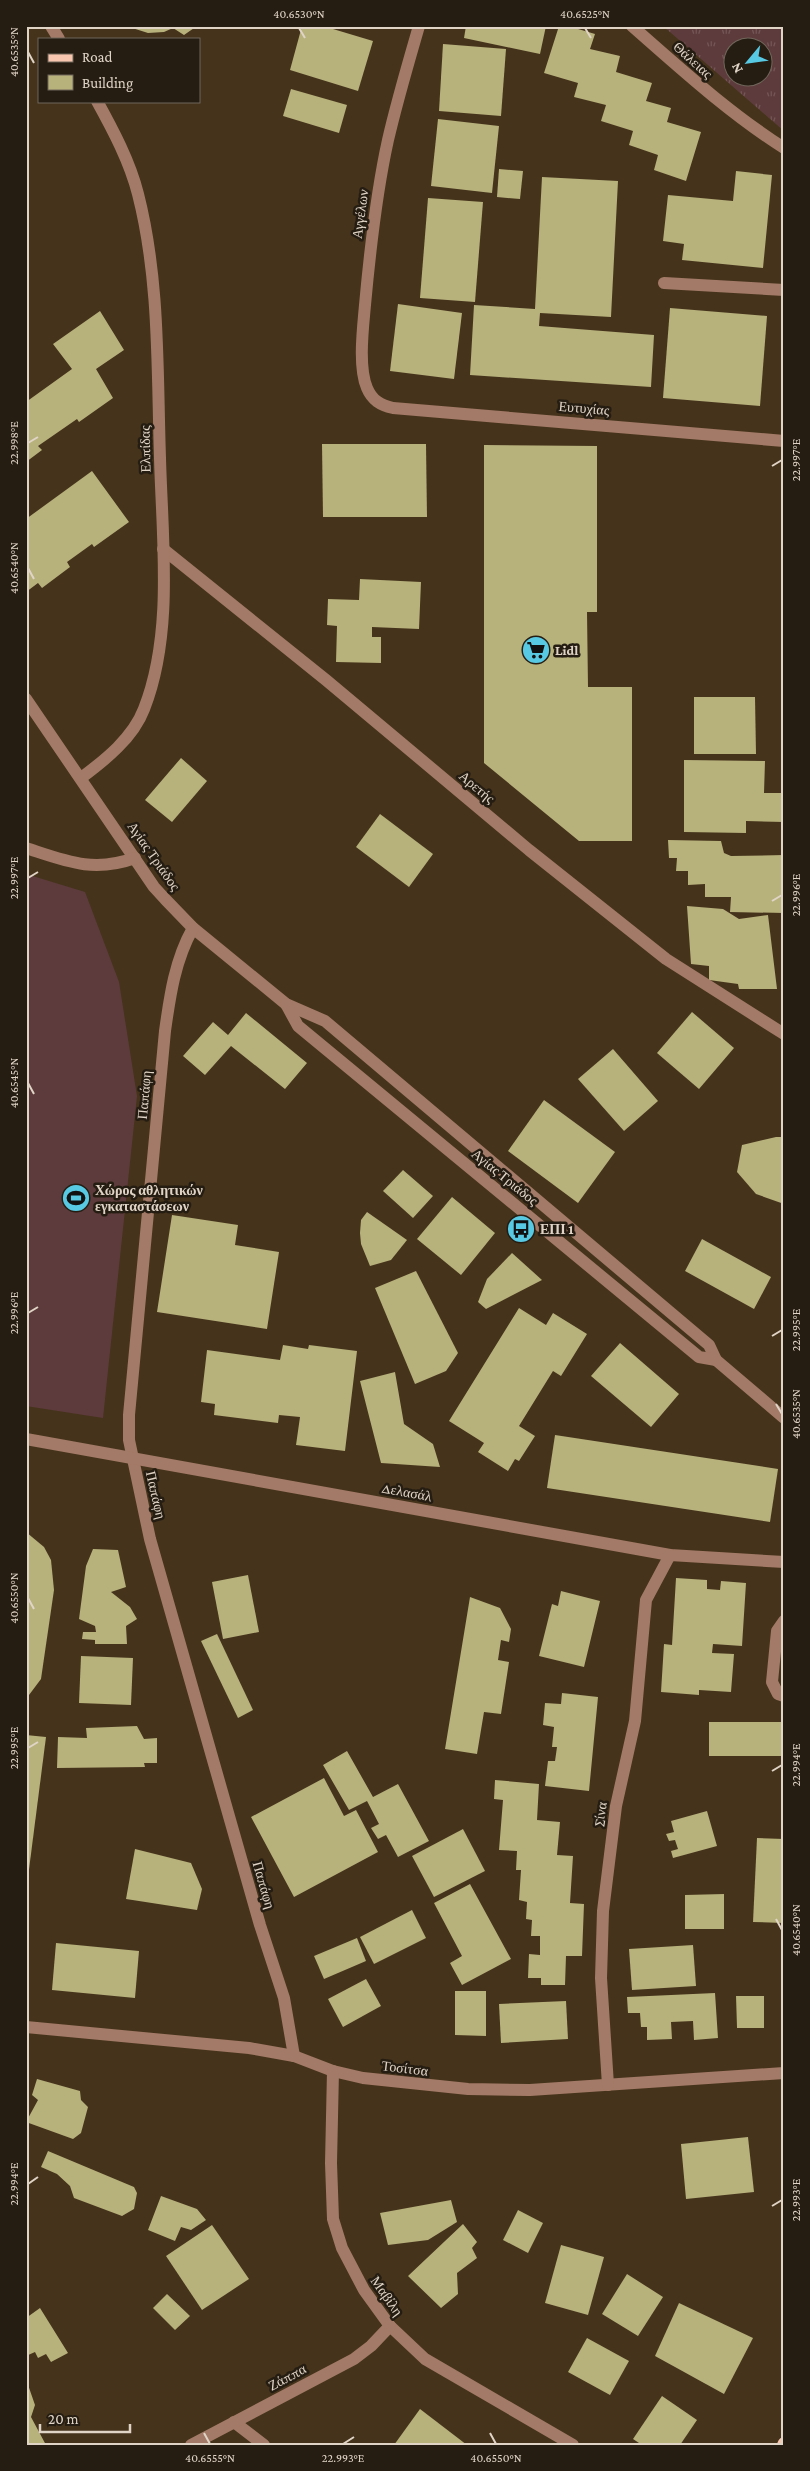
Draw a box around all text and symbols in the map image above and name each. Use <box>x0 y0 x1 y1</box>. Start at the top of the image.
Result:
text: 40.6530°N <box>273 7 325 21</box>
text: 40.6525°N <box>560 7 610 21</box>
text: 40.6535°N <box>7 27 21 77</box>
legend <box>38 38 200 102</box>
street label: Θάλειας <box>670 38 716 82</box>
north arrow <box>722 38 772 88</box>
text: Road <box>82 49 113 65</box>
text: N <box>727 60 746 76</box>
text: Building <box>82 75 133 92</box>
street label: Αγγέλων <box>349 188 371 240</box>
street label: Ευτυχίας <box>558 398 611 418</box>
text: 22.998°E <box>7 421 21 465</box>
street label: Ελπίδας <box>137 425 153 473</box>
text: 22.997°E <box>789 438 803 481</box>
text: 40.6540°N <box>7 542 21 594</box>
supermarket icon: Lidl <box>521 635 551 665</box>
place label: Lidl <box>555 642 578 658</box>
street label: Αρετής <box>456 768 498 807</box>
street label: Αγίας Τριάδος <box>124 818 184 894</box>
text: 22.997°E <box>7 856 21 899</box>
text: 22.996°E <box>789 873 803 916</box>
text: 40.6545°N <box>7 1058 21 1108</box>
street label: Παπάφη <box>134 1070 154 1120</box>
street label: Αγίας Τριάδος <box>469 1145 542 1209</box>
place label: Χώρος αθλητικών εγκαταστάσεων <box>95 1182 204 1214</box>
sports icon: Χώρος αθλητικών εγκαταστάσεων <box>61 1183 91 1213</box>
bus stop icon: ΕΠΙ 1 <box>506 1214 536 1244</box>
place label: ΕΠΙ 1 <box>540 1221 574 1237</box>
text: 22.996°E <box>7 1291 21 1334</box>
text: 22.995°E <box>789 1308 803 1351</box>
text: 40.6535°N <box>789 1389 803 1439</box>
street label: Παπάφη <box>143 1469 169 1521</box>
street label: Δελασάλ <box>381 1480 433 1504</box>
text: 40.6550°N <box>7 1572 21 1624</box>
text: 22.995°E <box>7 1726 21 1769</box>
text: 22.994°E <box>789 1743 803 1786</box>
street label: Σίνα <box>590 1800 610 1827</box>
street label: Παπάφη <box>250 1859 278 1911</box>
text: 40.6540°N <box>789 1904 803 1956</box>
street label: Τοσίτσα <box>381 2057 430 2079</box>
text: 22.994°E <box>7 2162 21 2205</box>
text: 22.993°E <box>789 2178 803 2221</box>
street label: Μαβίλη <box>368 2273 406 2319</box>
street label: Ζάππα <box>265 2360 309 2394</box>
scale bar <box>40 2401 130 2433</box>
text: 20 m <box>48 2411 79 2427</box>
text: 40.6555°N <box>185 2451 235 2465</box>
text: 22.993°E <box>322 2451 365 2465</box>
text: 40.6550°N <box>470 2451 522 2465</box>

